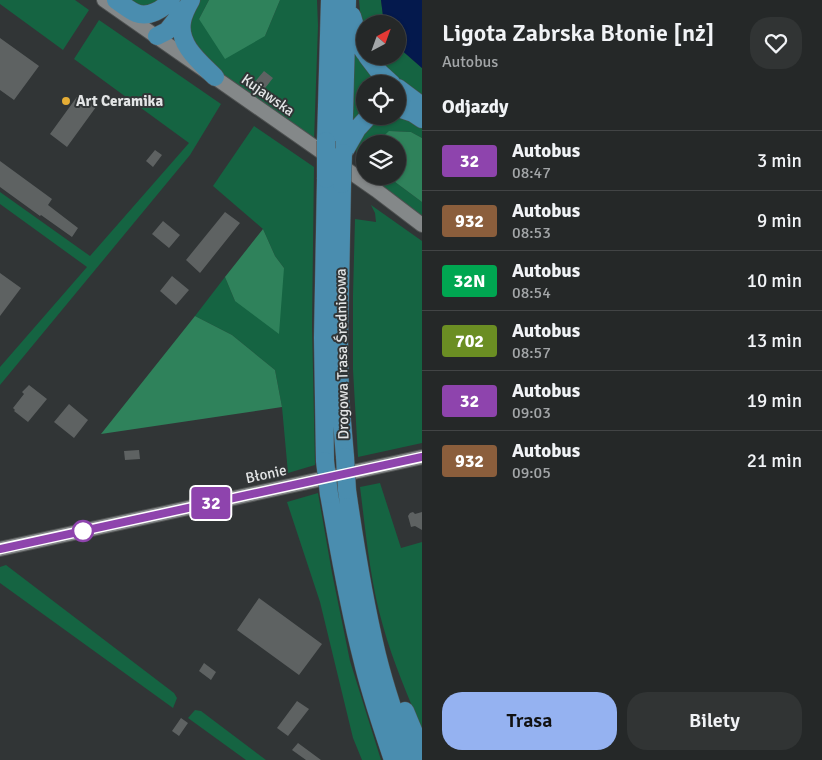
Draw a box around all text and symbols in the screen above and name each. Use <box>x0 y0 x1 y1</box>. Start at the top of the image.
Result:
north arrow <box>356 15 406 65</box>
map controls <box>356 15 406 185</box>
button: heart <box>750 17 802 69</box>
text: Ligota Zabrska Błonie [nż] <box>442 18 715 48</box>
text: Autobus <box>442 52 498 72</box>
street label: Kujawska <box>238 70 298 120</box>
button: locate <box>356 75 406 125</box>
place label: Art Ceramika <box>76 92 163 110</box>
marker: Art Ceramika <box>60 95 72 107</box>
text: Odjazdy <box>442 95 509 119</box>
button: layers <box>356 135 406 185</box>
text: Autobus <box>512 139 580 163</box>
text: 3 min <box>757 149 802 173</box>
text: 32 <box>460 150 479 172</box>
text: 08:47 <box>512 163 551 183</box>
text: Autobus <box>512 199 580 223</box>
text: 9 min <box>757 209 802 233</box>
text: 932 <box>455 210 484 232</box>
text: 08:53 <box>512 223 551 243</box>
text: Autobus <box>512 259 580 283</box>
street label: Drogowa Trasa Średnicowa <box>331 268 352 440</box>
text: 10 min <box>747 269 802 293</box>
text: 32N <box>454 270 485 292</box>
text: 08:54 <box>512 283 551 303</box>
text: Autobus <box>512 319 580 343</box>
text: 13 min <box>747 329 802 353</box>
text: 702 <box>455 330 484 352</box>
text: 08:57 <box>512 343 551 363</box>
text: Autobus <box>512 379 580 403</box>
text: 19 min <box>747 389 802 413</box>
text: 32 <box>460 390 479 412</box>
text: 09:03 <box>512 403 551 423</box>
text: Autobus <box>512 439 580 463</box>
text: 21 min <box>747 449 802 473</box>
text: 932 <box>455 450 484 472</box>
street label: Błonie <box>244 461 288 487</box>
text: 09:05 <box>512 463 551 483</box>
line badge: 32 <box>188 487 234 519</box>
text: 32 <box>201 492 221 514</box>
unlabelled marker <box>72 520 94 542</box>
button: Trasa <box>442 692 617 750</box>
button: Bilety <box>627 692 802 750</box>

